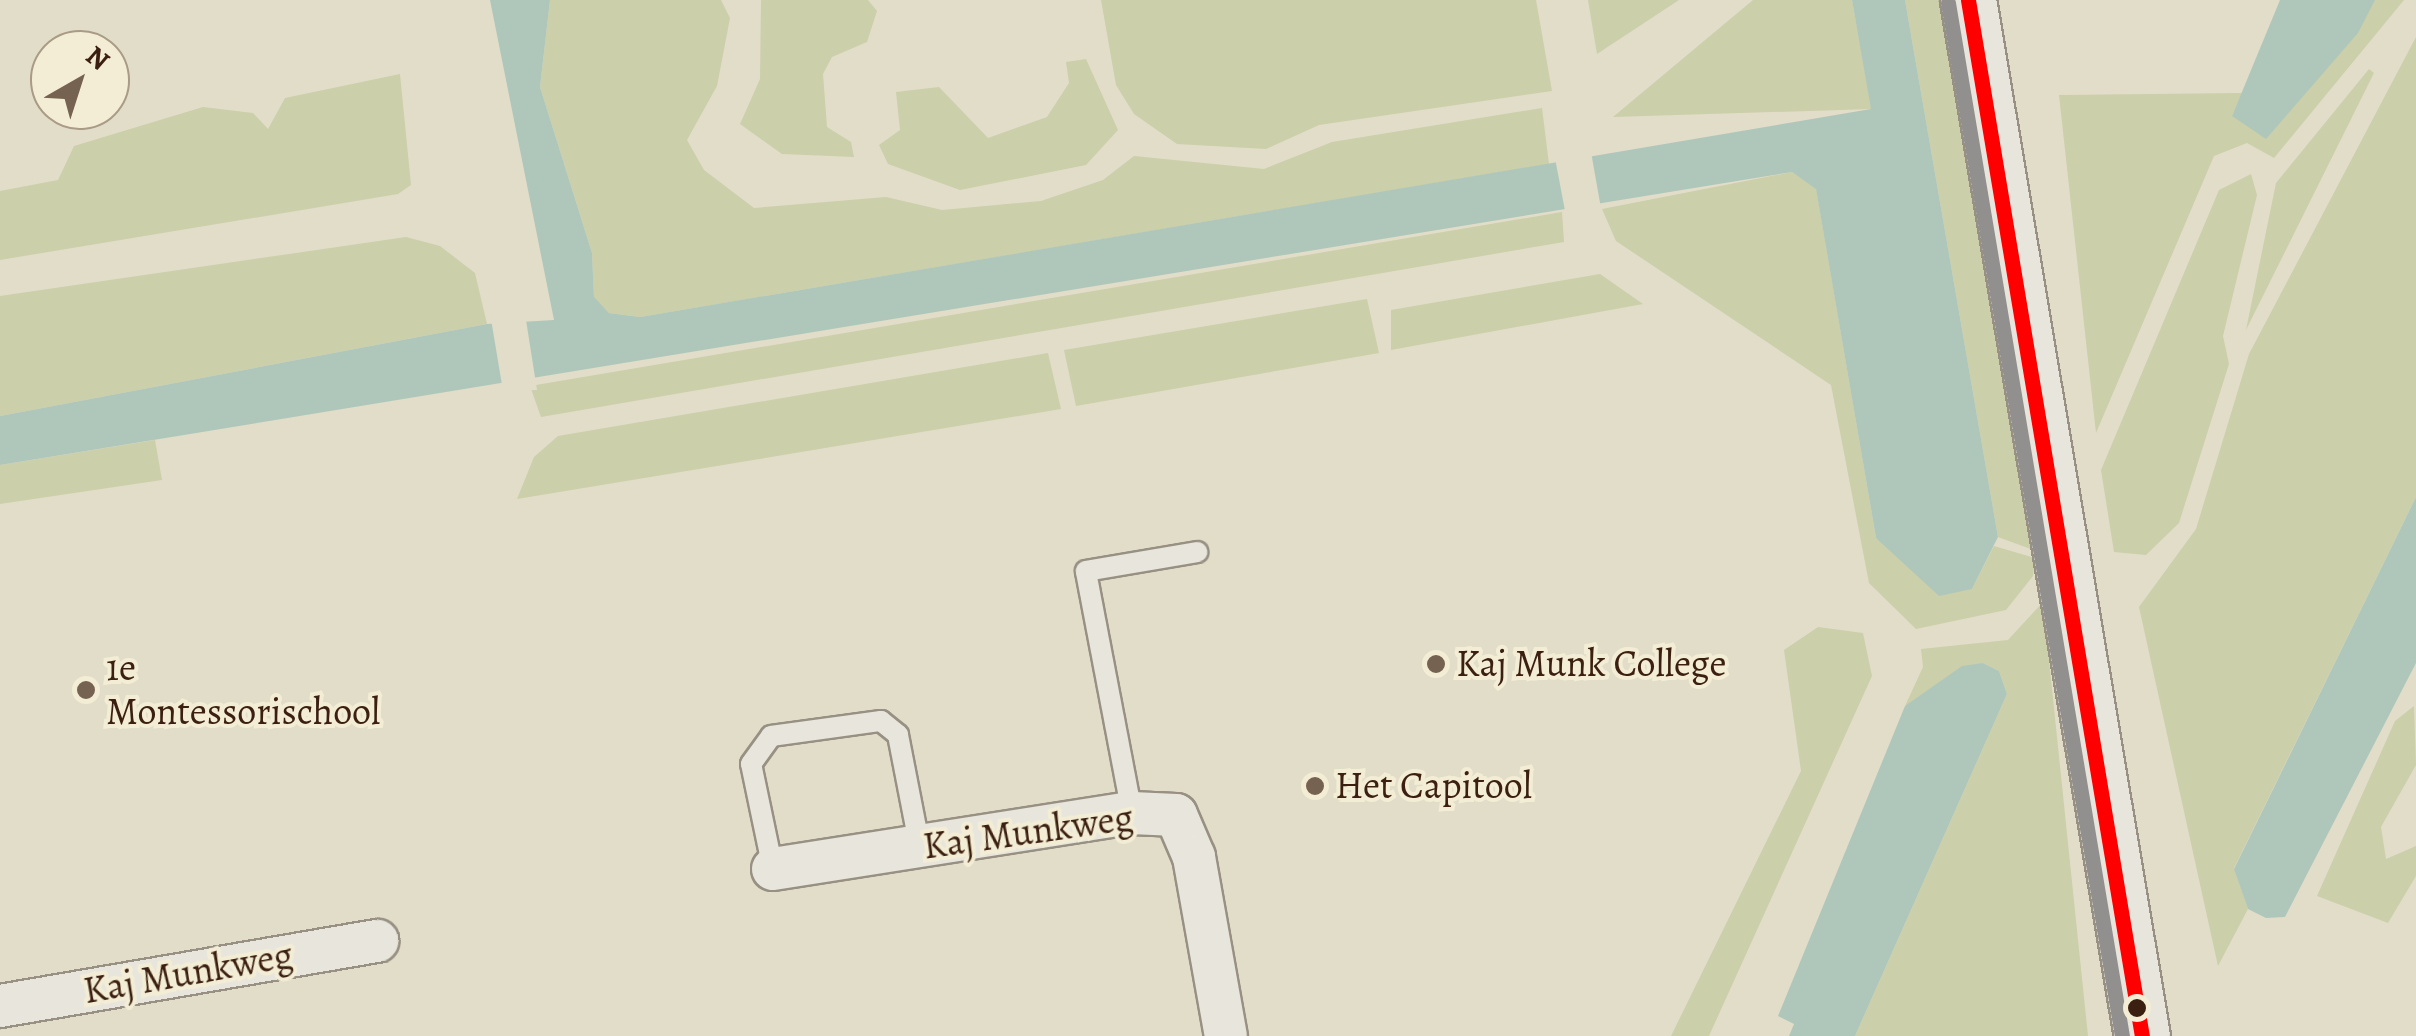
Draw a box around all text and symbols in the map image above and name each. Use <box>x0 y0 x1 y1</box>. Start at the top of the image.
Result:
north arrow <box>30 30 130 130</box>
text: N <box>78 37 117 79</box>
place label: Kaj Munk College <box>1456 641 1727 687</box>
place label: 1e Montessorischool <box>106 645 380 734</box>
marker: Kaj Munk College <box>1425 653 1447 675</box>
marker: 1e Montessorischool <box>75 679 97 701</box>
place label: Het Capitool <box>1335 763 1532 809</box>
marker: Het Capitool <box>1304 775 1326 797</box>
street label: Kaj Munkweg <box>920 795 1136 869</box>
street label: Kaj Munkweg <box>80 932 296 1014</box>
unlabelled marker <box>2127 998 2147 1018</box>

